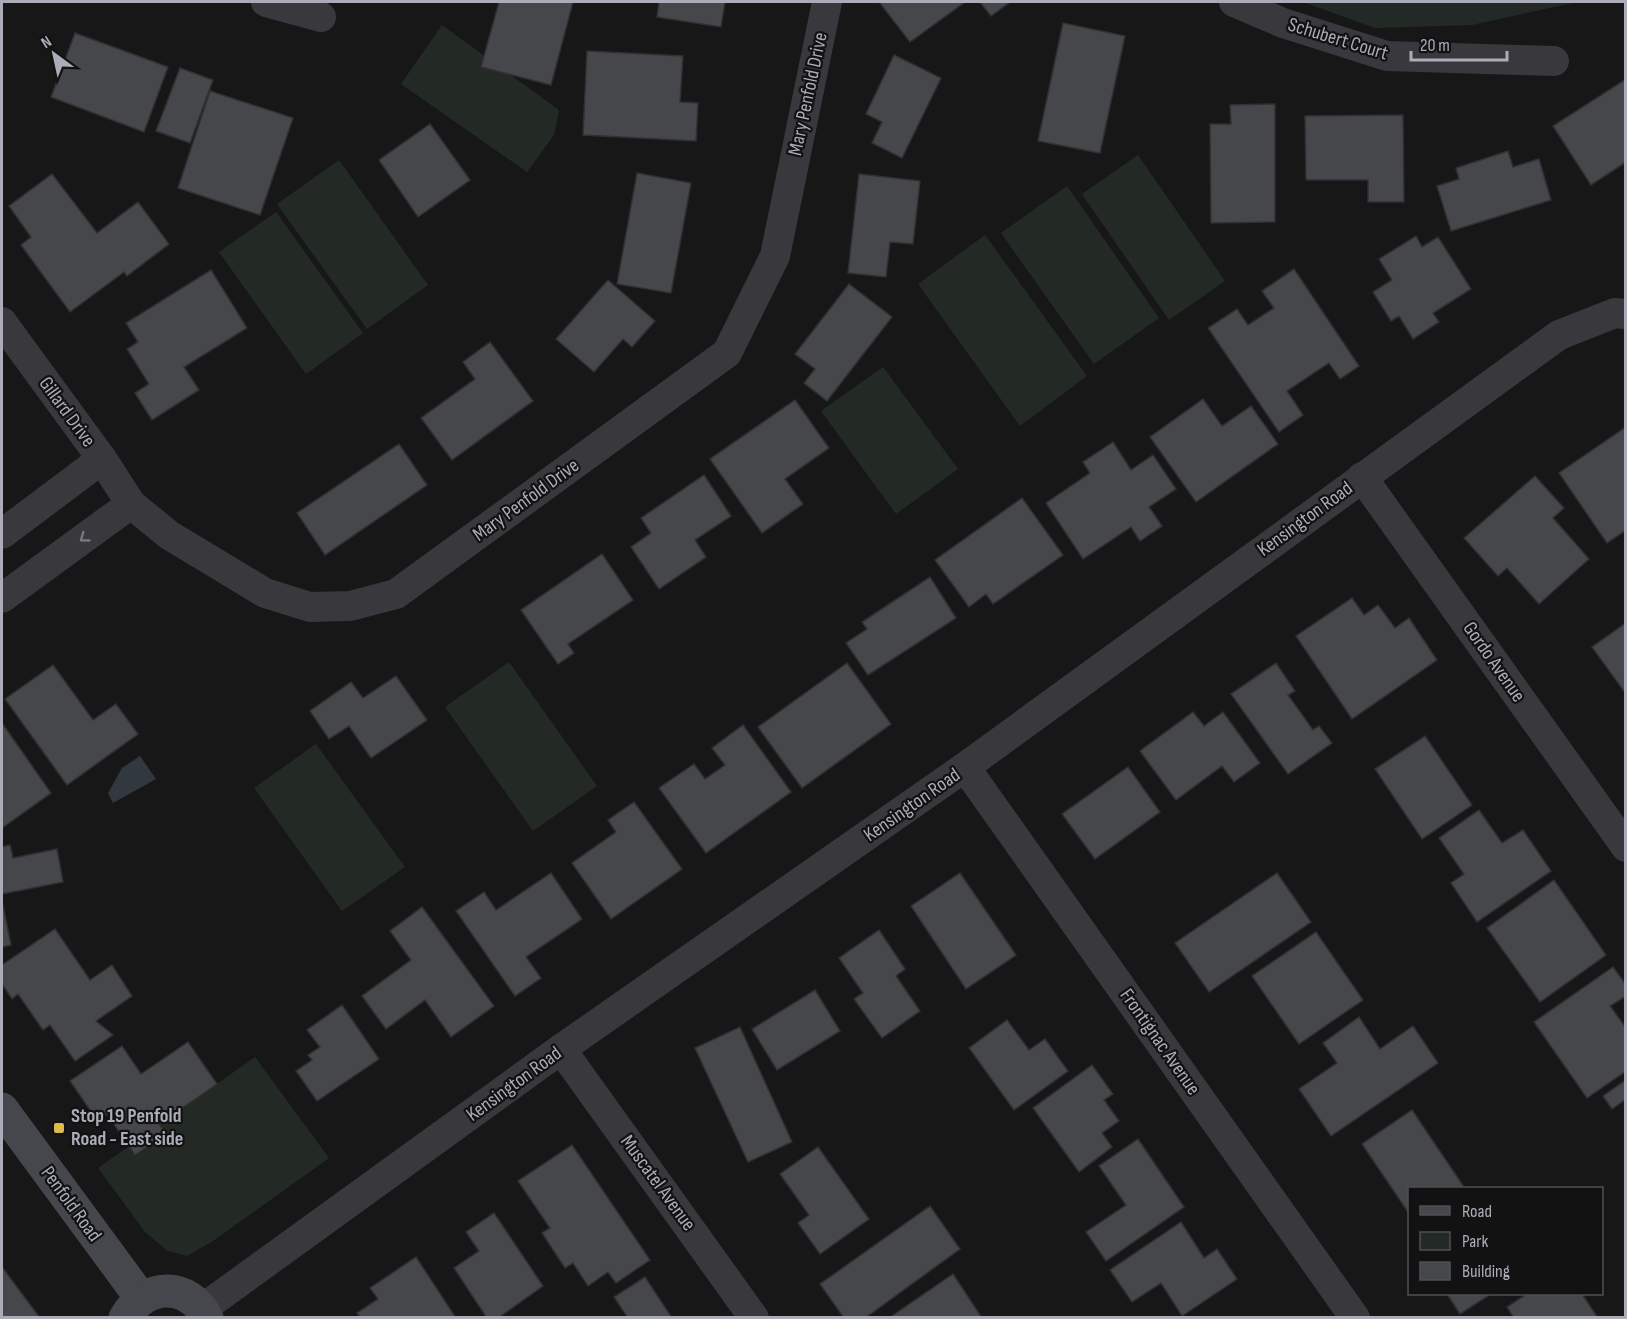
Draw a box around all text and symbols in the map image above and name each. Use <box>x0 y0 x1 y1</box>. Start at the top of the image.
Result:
street label: Schubert Court <box>1285 12 1391 66</box>
north arrow <box>24 24 84 84</box>
scale bar <box>1411 24 1507 62</box>
street label: Mary Penfold Drive <box>783 30 833 158</box>
text: N <box>38 32 55 53</box>
text: 20 m <box>1420 35 1450 56</box>
street label: Gillard Drive <box>34 372 100 452</box>
street label: Mary Penfold Drive <box>468 453 584 547</box>
street label: Kensington Road <box>1253 476 1357 562</box>
one-way arrow <box>79 531 90 542</box>
street label: Gordo Avenue <box>1458 617 1530 707</box>
street label: Kensington Road <box>859 763 965 847</box>
street label: Frontignac Avenue <box>1115 984 1205 1100</box>
street label: Kensington Road <box>462 1041 566 1127</box>
place label: Stop 19 Penfold Road - East side <box>71 1104 183 1151</box>
marker: Stop 19 Penfold Road - East side <box>52 1121 66 1135</box>
street label: Muscatel Avenue <box>615 1130 701 1236</box>
street label: Penfold Road <box>36 1162 106 1246</box>
legend <box>1408 1187 1603 1295</box>
text: Road <box>1462 1201 1492 1222</box>
text: Park <box>1462 1231 1488 1252</box>
text: Building <box>1462 1261 1510 1282</box>

